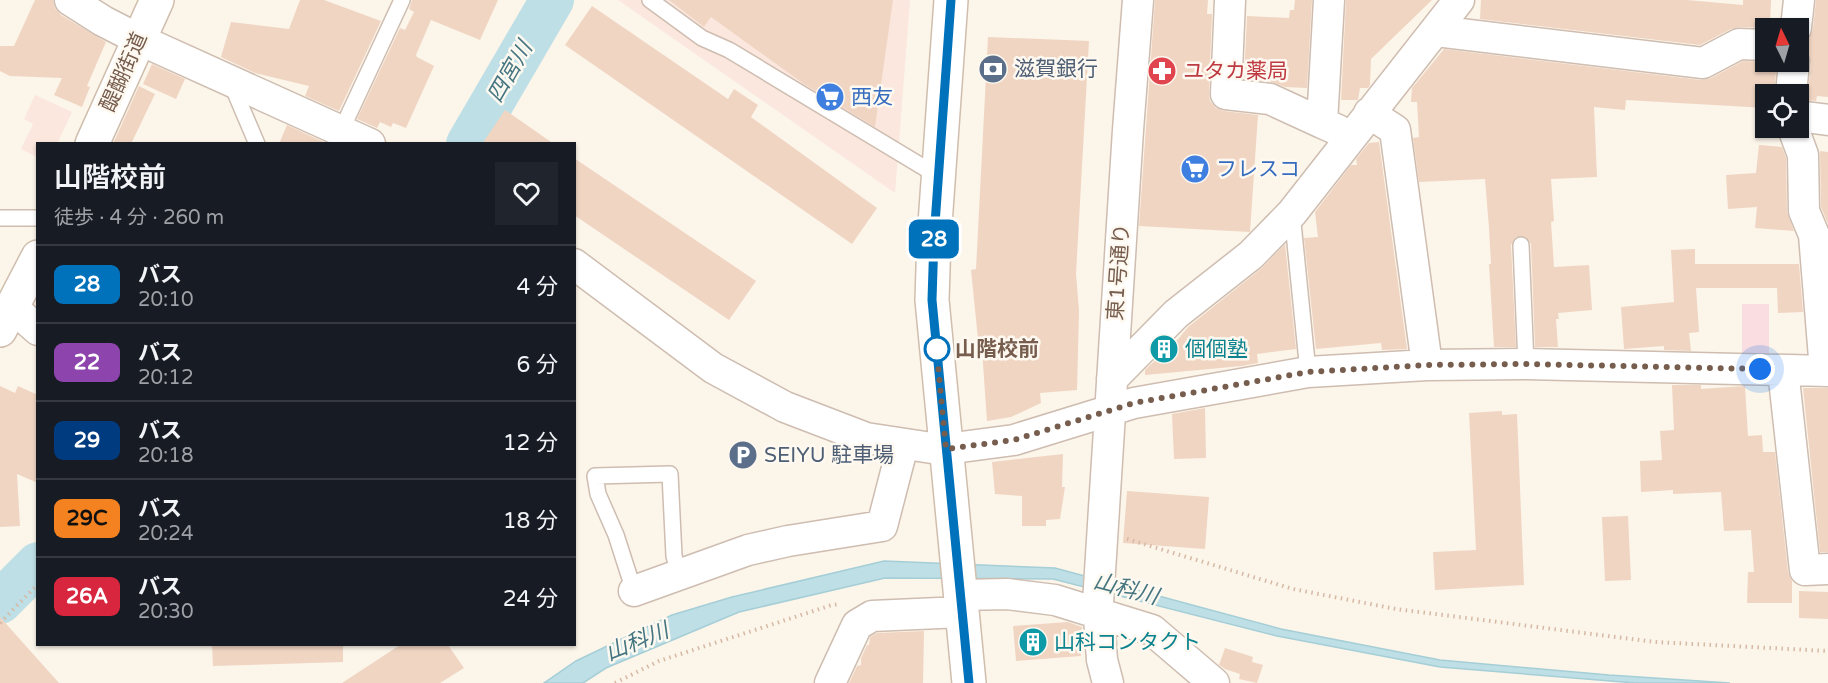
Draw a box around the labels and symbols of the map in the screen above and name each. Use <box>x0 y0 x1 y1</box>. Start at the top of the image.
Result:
north arrow <box>1755 18 1809 72</box>
street label: 醍醐街道 <box>95 29 153 115</box>
water label: 四宮川 <box>482 35 539 107</box>
bank icon: 滋賀銀行 <box>977 53 1009 85</box>
pharmacy icon: ユタカ薬局 <box>1146 55 1178 87</box>
place label: 滋賀銀行 <box>1014 57 1098 82</box>
place label: ユタカ薬局 <box>1183 59 1288 84</box>
supermarket icon: 西友 <box>814 81 846 113</box>
place label: 西友 <box>851 85 893 110</box>
supermarket icon: フレスコ <box>1179 153 1211 185</box>
place label: フレスコ <box>1216 157 1300 182</box>
line badge: 28 <box>907 220 961 258</box>
street label: 東1号通り <box>1103 223 1135 321</box>
building icon: 個個塾 <box>1148 333 1180 365</box>
marker: 山階校前 <box>924 336 950 362</box>
place label: 山階校前 <box>955 337 1039 362</box>
place label: 個個塾 <box>1185 337 1248 362</box>
your location <box>1745 354 1775 384</box>
parking icon: SEIYU 駐車場 <box>727 439 759 471</box>
place label: SEIYU 駐車場 <box>764 443 894 468</box>
water label: 山科川 <box>1091 568 1163 611</box>
water label: 山科川 <box>602 617 674 666</box>
building icon: 山科コンタクト <box>1017 626 1049 658</box>
place label: 山科コンタクト <box>1054 630 1201 655</box>

